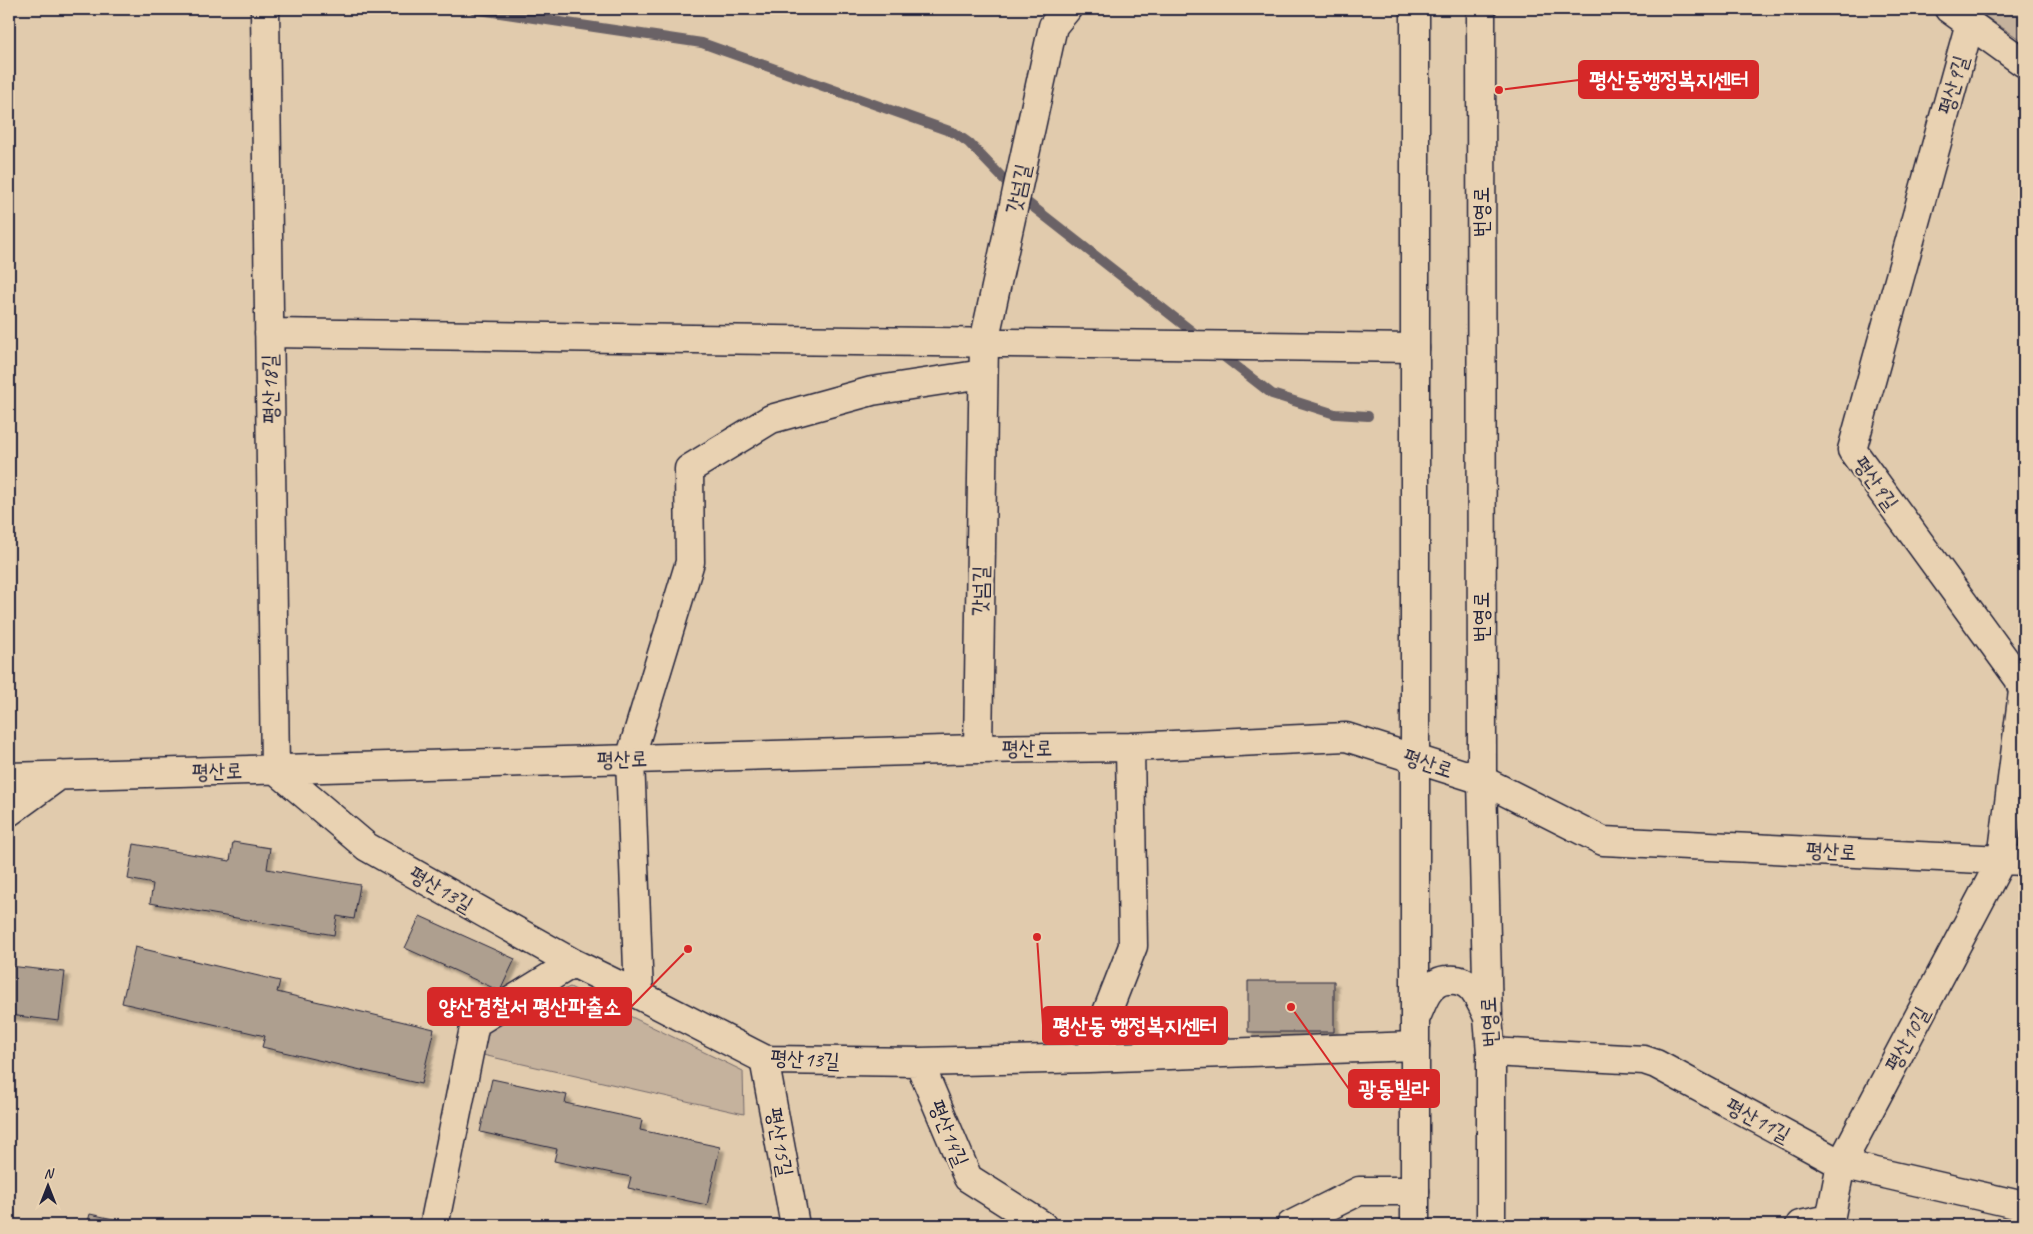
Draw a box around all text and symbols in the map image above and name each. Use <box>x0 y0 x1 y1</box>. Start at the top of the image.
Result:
street label: 평산9길 <box>1932 52 1974 117</box>
callout: 평산동행정복지센터 <box>1579 61 1758 98</box>
text: 평산동행정복지센터 <box>1589 66 1749 94</box>
street label: 갓넘길 <box>1000 161 1036 217</box>
street label: 번영로 <box>1468 187 1494 237</box>
street label: 평산18길 <box>256 354 284 424</box>
street label: 평산9길 <box>1848 451 1904 515</box>
street label: 갓넘길 <box>967 565 993 617</box>
street label: 번영로 <box>1468 592 1494 642</box>
street label: 평산로 <box>1001 735 1053 761</box>
street label: 평산로 <box>1400 743 1456 783</box>
street label: 평산로 <box>596 745 648 773</box>
street label: 평산로 <box>191 757 243 785</box>
street label: 평산로 <box>1805 837 1857 865</box>
street label: 평산13길 <box>404 860 478 918</box>
callout: 양산경찰서 평산파출소 <box>428 988 631 1025</box>
text: 양산경찰서 평산파출소 <box>439 993 621 1021</box>
street label: 번영로 <box>1475 996 1503 1048</box>
street label: 평산10길 <box>1879 1002 1935 1076</box>
callout: 평산동 행정복지센터 <box>1043 1007 1227 1044</box>
text: 평산동 행정복지센터 <box>1053 1012 1217 1040</box>
street label: 평산13길 <box>770 1044 841 1074</box>
callout: 광동빌라 <box>1349 1070 1439 1107</box>
text: 광동빌라 <box>1359 1075 1430 1103</box>
street label: 평산11길 <box>1721 1092 1795 1148</box>
street label: 평산14길 <box>923 1096 975 1170</box>
street label: 평산15길 <box>761 1105 799 1179</box>
north arrow <box>22 1162 72 1212</box>
text: N <box>44 1165 55 1182</box>

